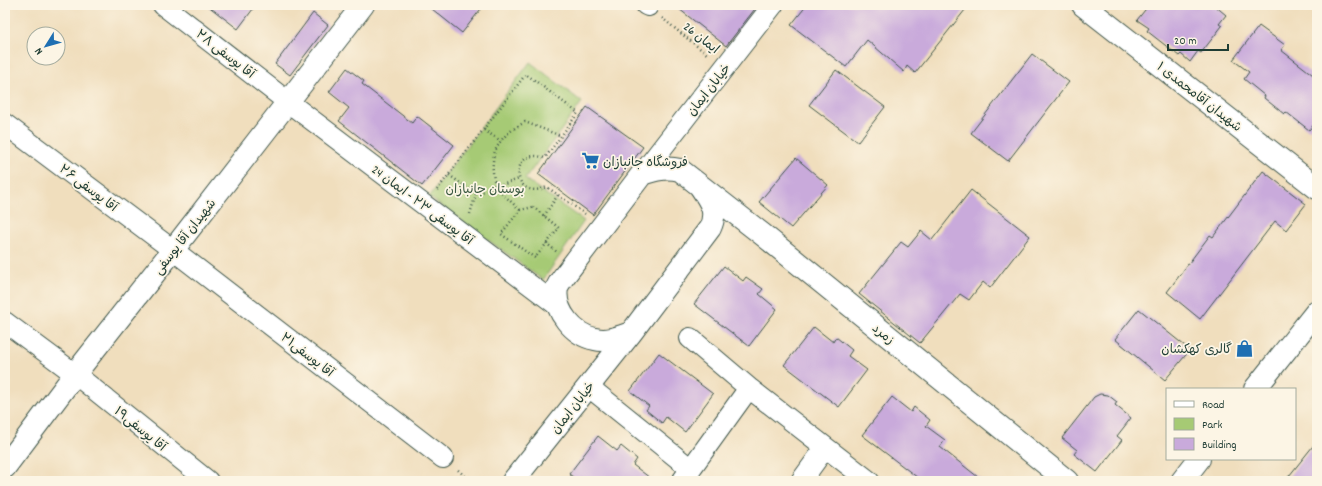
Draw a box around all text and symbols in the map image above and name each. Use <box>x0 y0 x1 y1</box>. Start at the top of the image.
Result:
street label: ایمان 26 <box>678 18 723 60</box>
north arrow <box>26 26 66 66</box>
street label: آقا یوسفی ۲۸ <box>191 26 259 85</box>
scale bar <box>1168 26 1228 52</box>
text: 20 m <box>1174 33 1197 50</box>
text: N <box>31 43 48 58</box>
street label: شهیدان آقامحمدی ۱ <box>1152 59 1245 137</box>
street label: خیابان ایمان <box>683 60 737 121</box>
supermarket icon: فروشگاه جانبازان <box>580 151 600 171</box>
place label: فروشگاه جانبازان <box>603 154 688 173</box>
street label: آقا یوسفی ۲۶ <box>54 161 121 218</box>
street label: آقا یوسفی ۲۳ - ایمان 24 <box>367 161 477 251</box>
park label: بوستان جانبازان <box>446 181 524 200</box>
street label: شهیدان آقا یوسفی <box>150 195 222 280</box>
street label: زمرد <box>867 320 898 350</box>
street label: آقا یوسفی۲۱ <box>276 329 338 383</box>
shop icon: گالری کهکشان <box>1235 338 1255 358</box>
place label: گالری کهکشان <box>1161 341 1232 360</box>
street label: خیابان ایمان <box>547 378 601 439</box>
legend <box>1166 388 1296 460</box>
text: Road <box>1202 397 1224 414</box>
street label: آقا یوسفی۱۹ <box>109 403 170 457</box>
text: Park <box>1202 417 1223 434</box>
text: Building <box>1202 437 1237 454</box>

